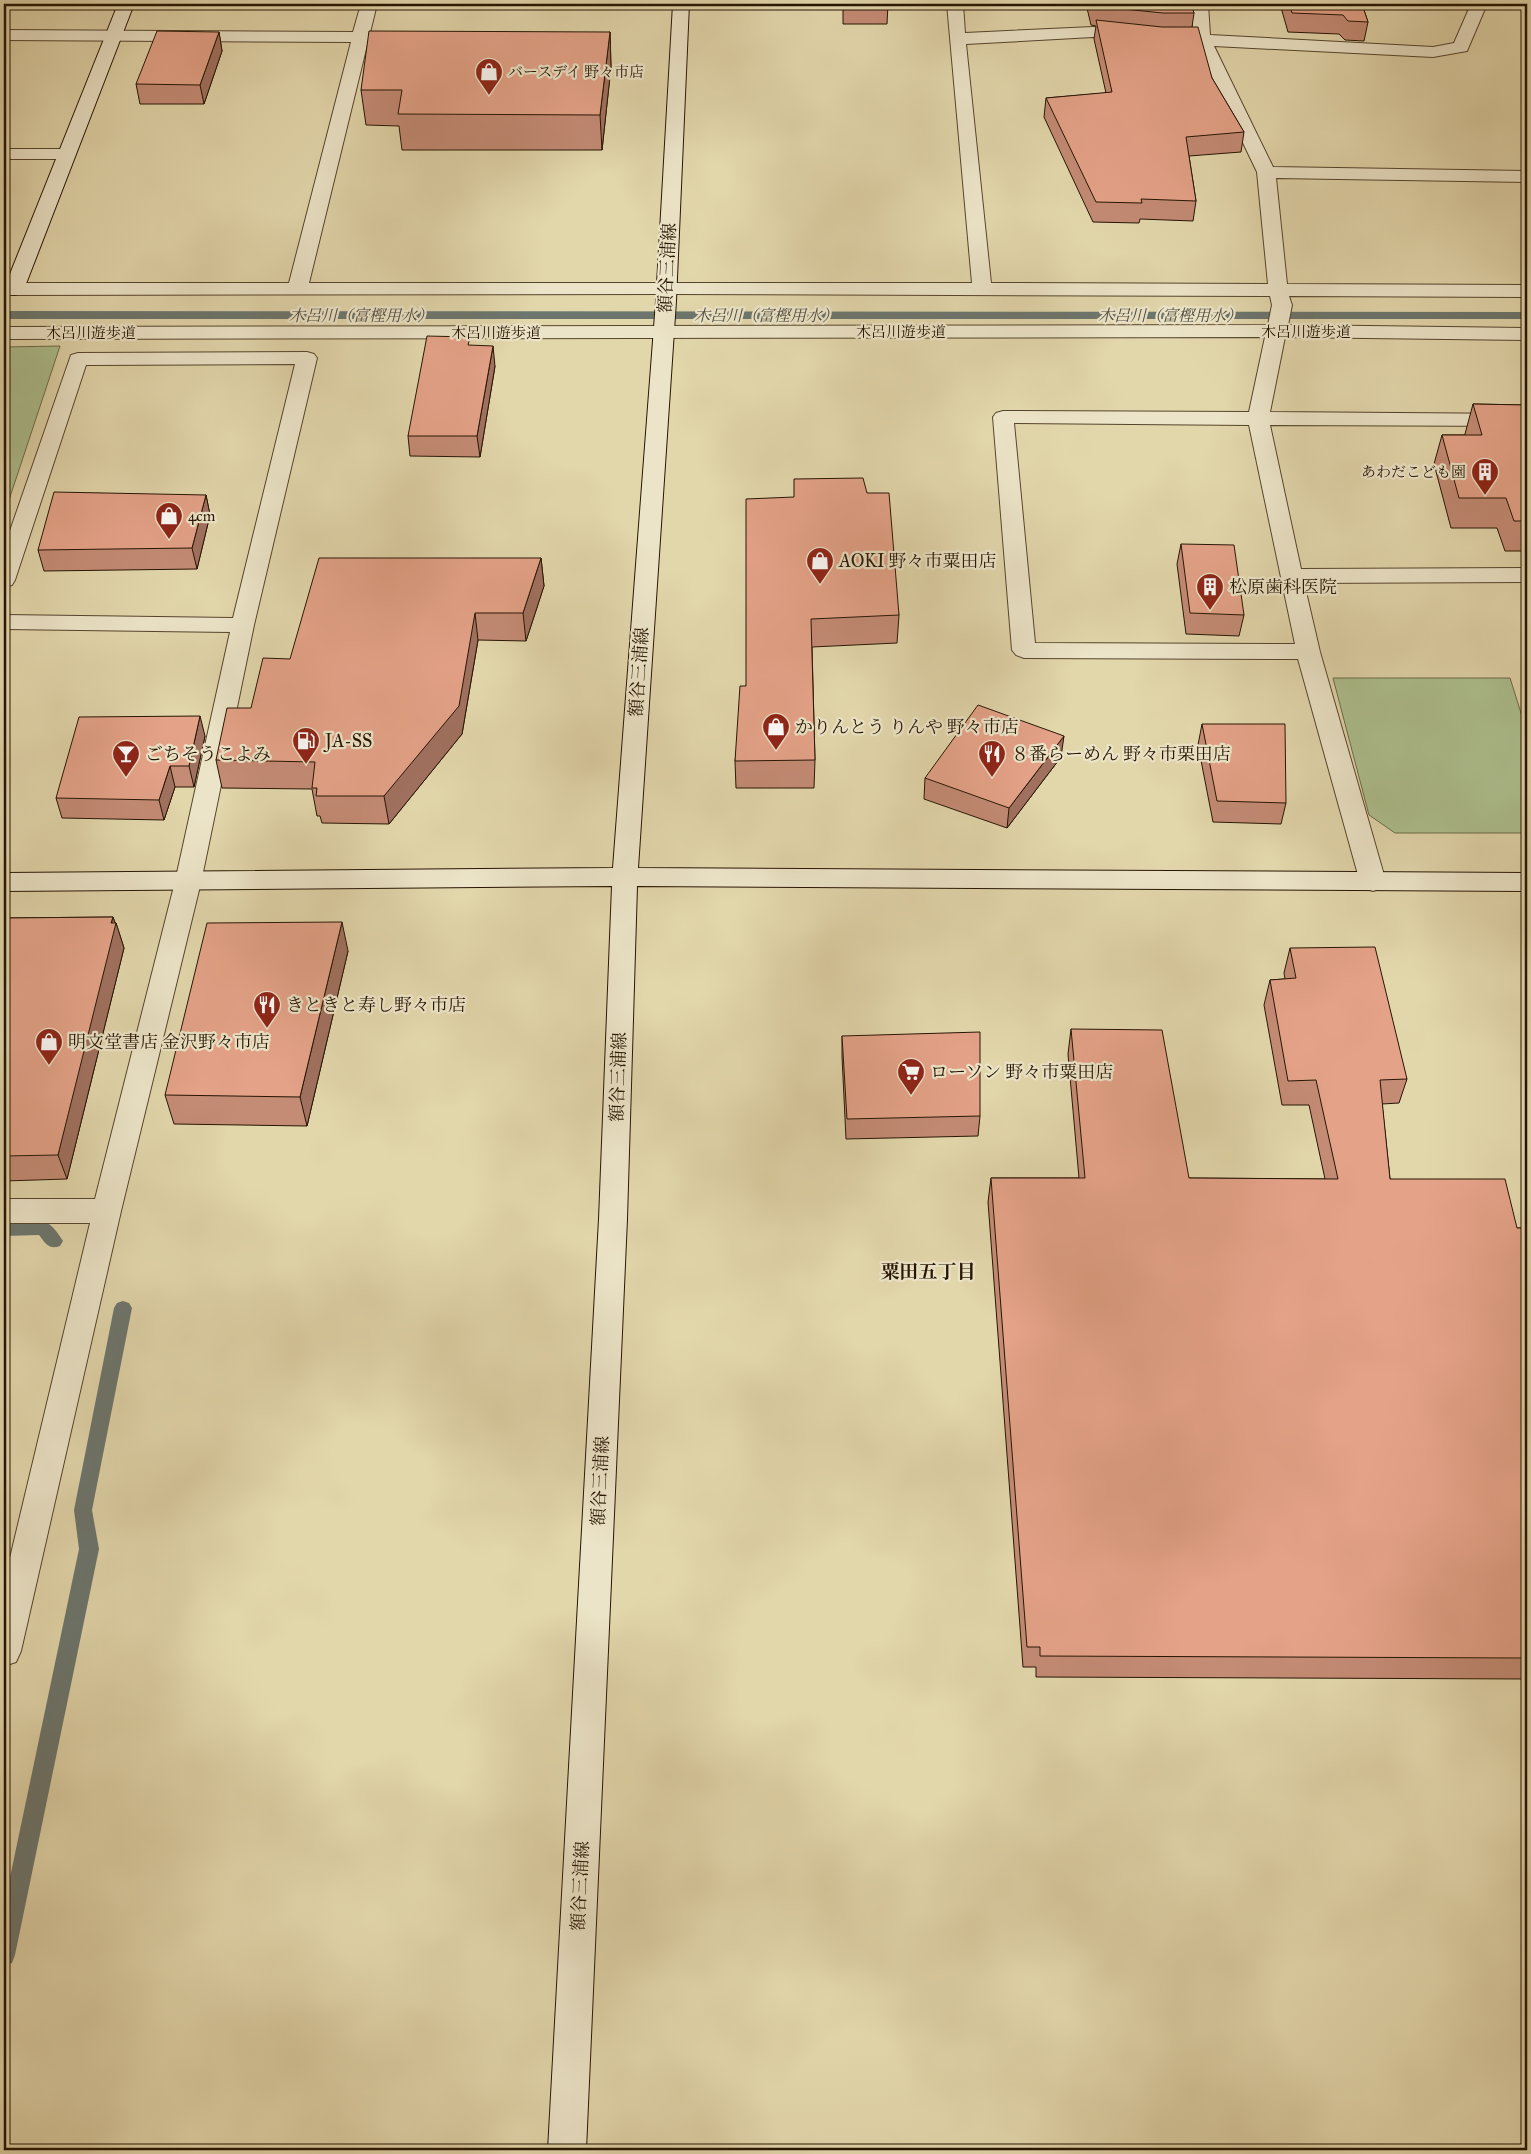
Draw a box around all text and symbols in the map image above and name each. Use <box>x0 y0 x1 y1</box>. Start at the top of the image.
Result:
shop icon: バースデイ 野々市店 <box>474 57 504 96</box>
place label: バースデイ 野々市店 <box>508 63 644 81</box>
street label: 額谷三浦線 <box>654 222 680 314</box>
water label: 木呂川（富樫用水） <box>289 306 433 325</box>
water label: 木呂川（富樫用水） <box>694 306 838 325</box>
water label: 木呂川（富樫用水） <box>1098 306 1242 325</box>
street label: 木呂川遊歩道 <box>856 323 946 341</box>
street label: 木呂川遊歩道 <box>1261 323 1351 341</box>
street label: 木呂川遊歩道 <box>46 324 136 342</box>
street label: 木呂川遊歩道 <box>451 324 541 342</box>
building icon: あわだこども園 <box>1470 457 1500 496</box>
place label: あわだこども園 <box>1361 463 1466 481</box>
shop icon: 4cm <box>154 501 184 540</box>
place label: 4cm <box>188 507 216 525</box>
shop icon: AOKI 野々市粟田店 <box>805 546 835 585</box>
place label: AOKI 野々市粟田店 <box>838 550 997 572</box>
building icon: 松原歯科医院 <box>1195 572 1225 611</box>
place label: 松原歯科医院 <box>1229 576 1337 598</box>
street label: 額谷三浦線 <box>625 626 653 718</box>
shop icon: かりんとう りんや 野々市店 <box>761 712 791 751</box>
place label: かりんとう りんや 野々市店 <box>795 716 1019 738</box>
fuel station icon: JA-SS <box>291 726 321 765</box>
place label: JA-SS <box>323 730 372 753</box>
bar icon: ごちそうこよみ <box>111 739 141 778</box>
restaurant icon: ８番らーめん 野々市栗田店 <box>977 739 1007 778</box>
place label: ごちそうこよみ <box>145 743 271 765</box>
place label: ８番らーめん 野々市栗田店 <box>1011 743 1231 765</box>
restaurant icon: きときと寿し野々市店 <box>252 990 282 1029</box>
place label: きときと寿し野々市店 <box>286 994 466 1016</box>
shop icon: 明文堂書店 金沢野々市店 <box>34 1027 64 1066</box>
place label: 明文堂書店 金沢野々市店 <box>68 1031 270 1053</box>
street label: 額谷三浦線 <box>605 1032 631 1122</box>
supermarket icon: ローソン 野々市粟田店 <box>896 1057 926 1096</box>
place label: ローソン 野々市粟田店 <box>930 1061 1113 1083</box>
district label: 粟田五丁目 <box>880 1260 976 1283</box>
street label: 額谷三浦線 <box>587 1435 613 1527</box>
street label: 額谷三浦線 <box>567 1840 593 1932</box>

